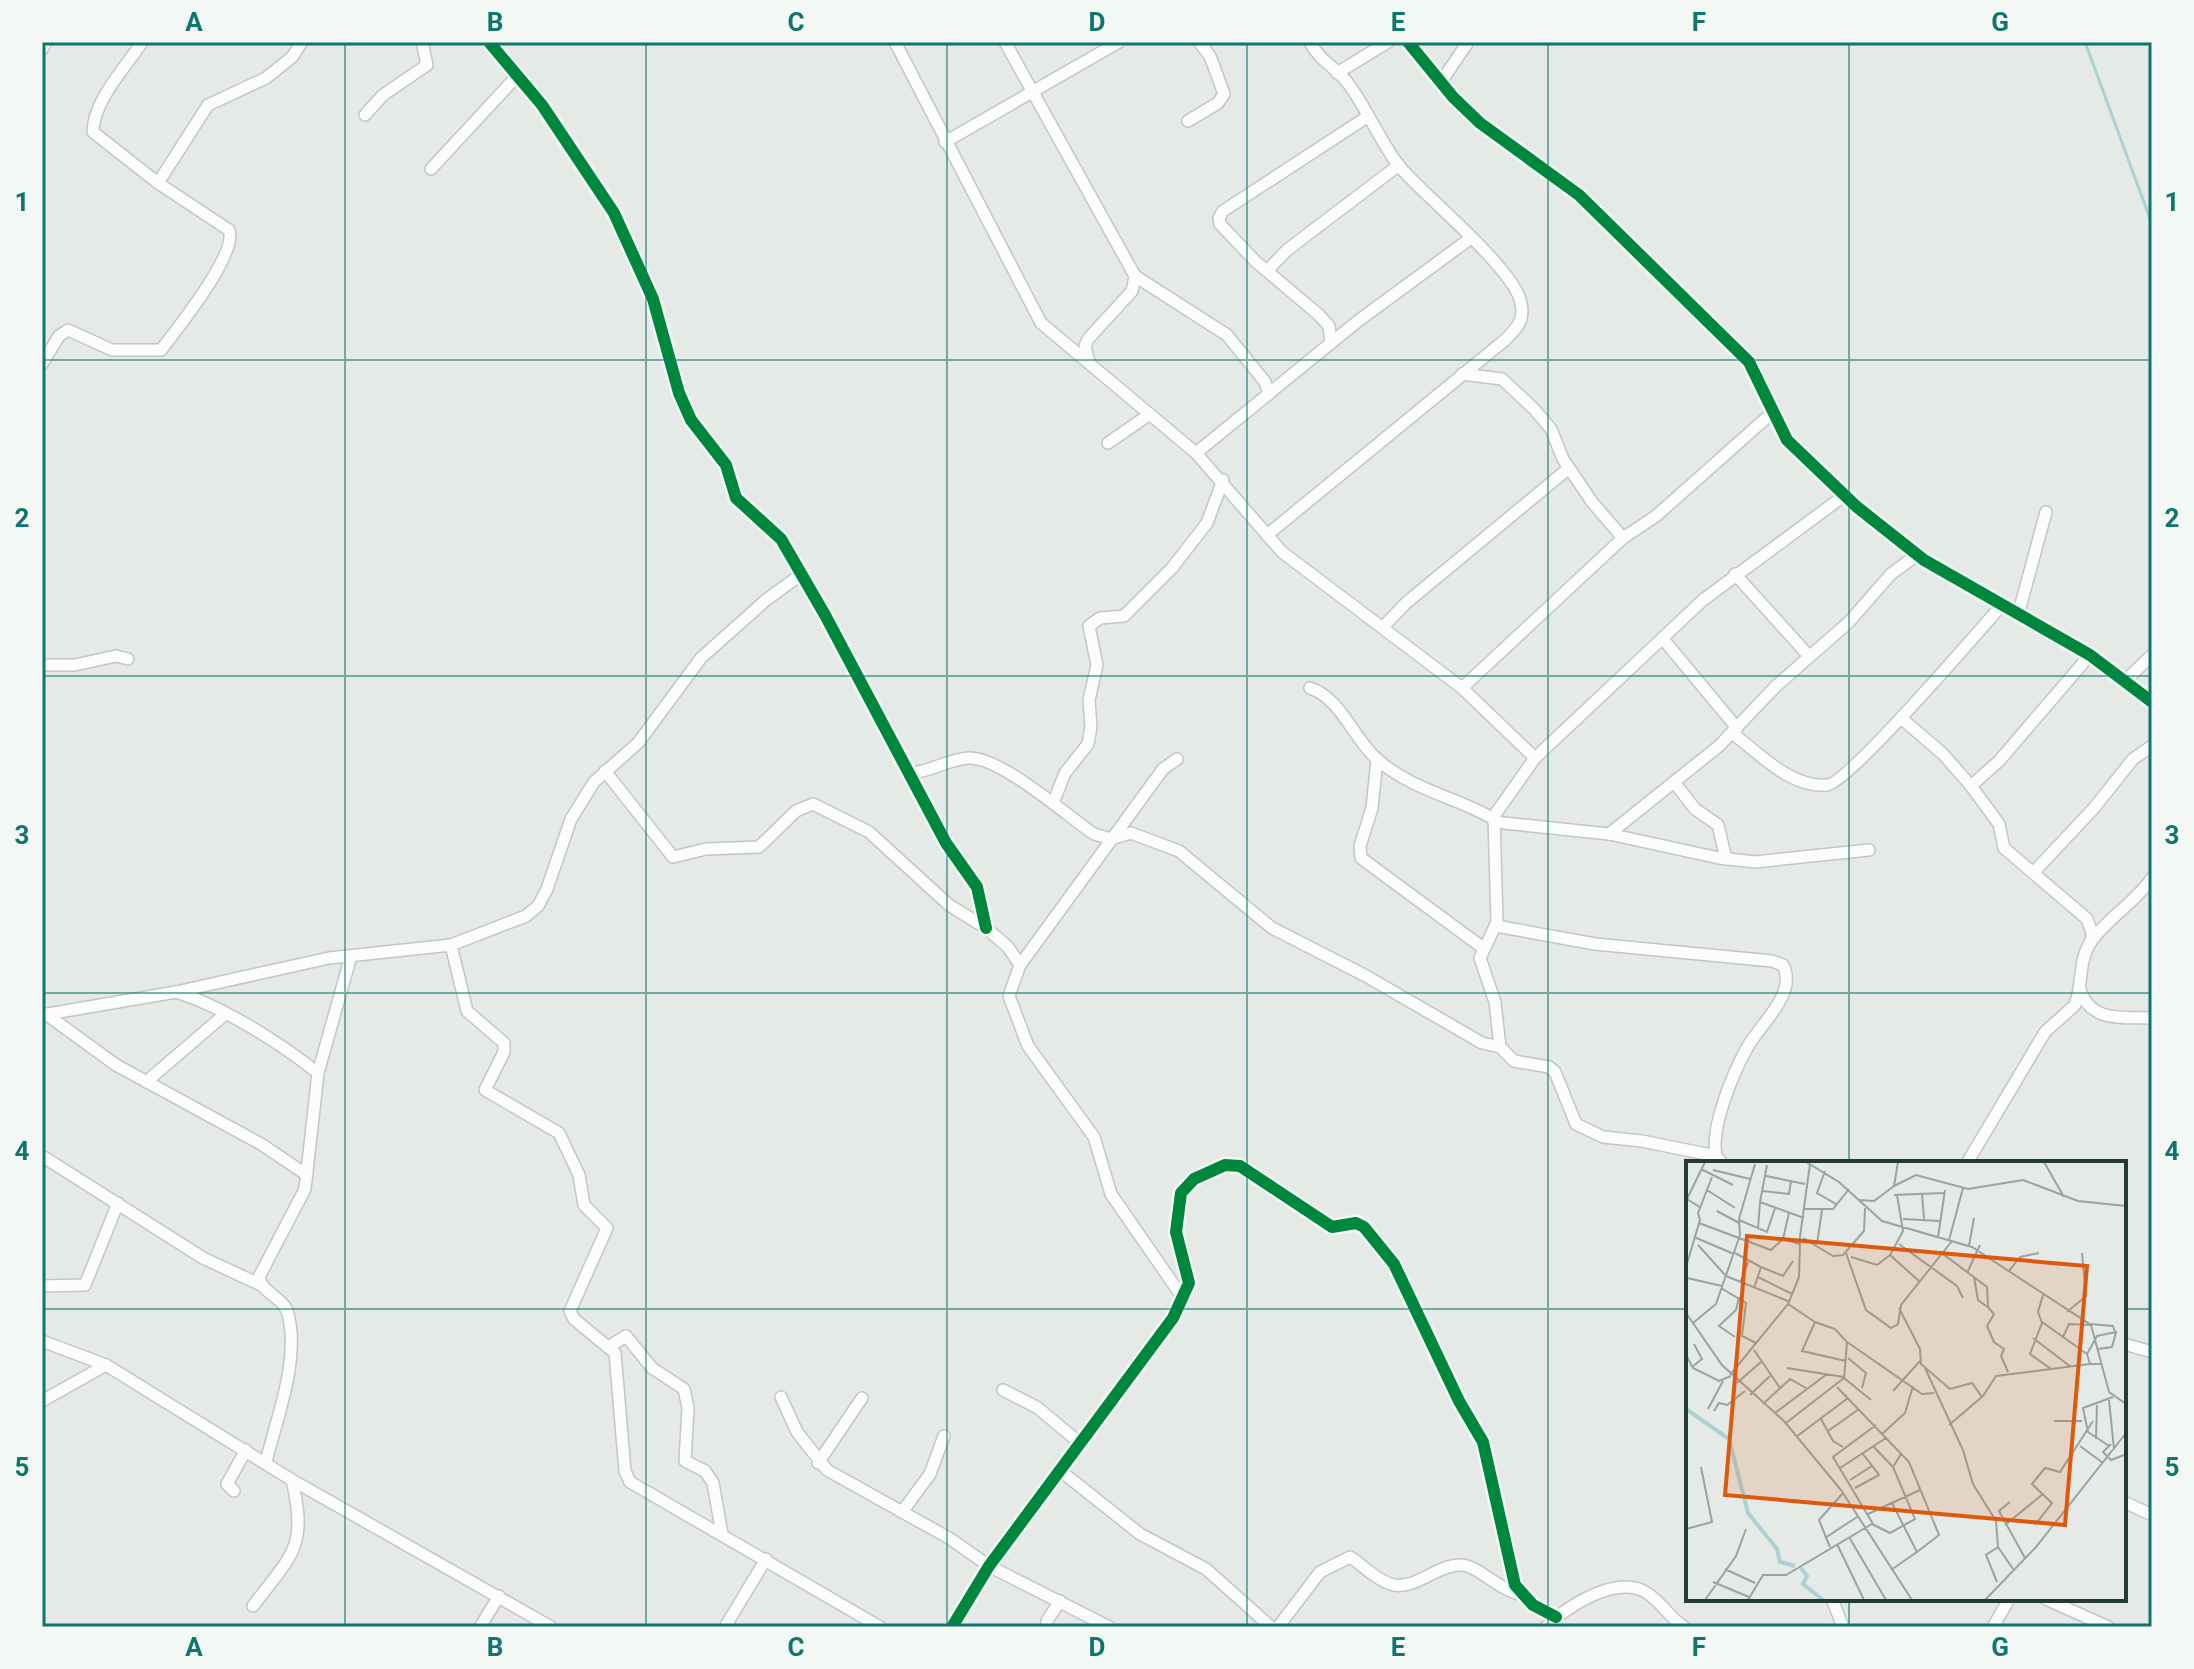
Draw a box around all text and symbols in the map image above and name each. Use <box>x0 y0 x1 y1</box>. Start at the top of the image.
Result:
text: A <box>185 7 203 37</box>
text: B <box>487 7 503 37</box>
text: C <box>787 7 805 37</box>
text: D <box>1089 7 1105 37</box>
text: E <box>1391 7 1406 37</box>
text: F <box>1692 7 1706 37</box>
text: G <box>1991 7 2009 37</box>
text: 1 <box>15 187 29 217</box>
text: 1 <box>2165 187 2179 217</box>
text: 2 <box>15 503 29 533</box>
text: 2 <box>2165 503 2179 533</box>
text: 3 <box>15 820 29 850</box>
text: 3 <box>2165 820 2179 850</box>
text: 4 <box>15 1136 30 1166</box>
text: 4 <box>2165 1136 2180 1166</box>
inset map <box>1686 1161 2126 1601</box>
text: 5 <box>15 1452 29 1482</box>
text: 5 <box>2165 1452 2179 1482</box>
text: A <box>185 1632 203 1662</box>
text: B <box>487 1632 503 1662</box>
text: C <box>787 1632 805 1662</box>
text: D <box>1089 1632 1105 1662</box>
text: E <box>1391 1632 1406 1662</box>
text: F <box>1692 1632 1706 1662</box>
text: G <box>1991 1632 2009 1662</box>

